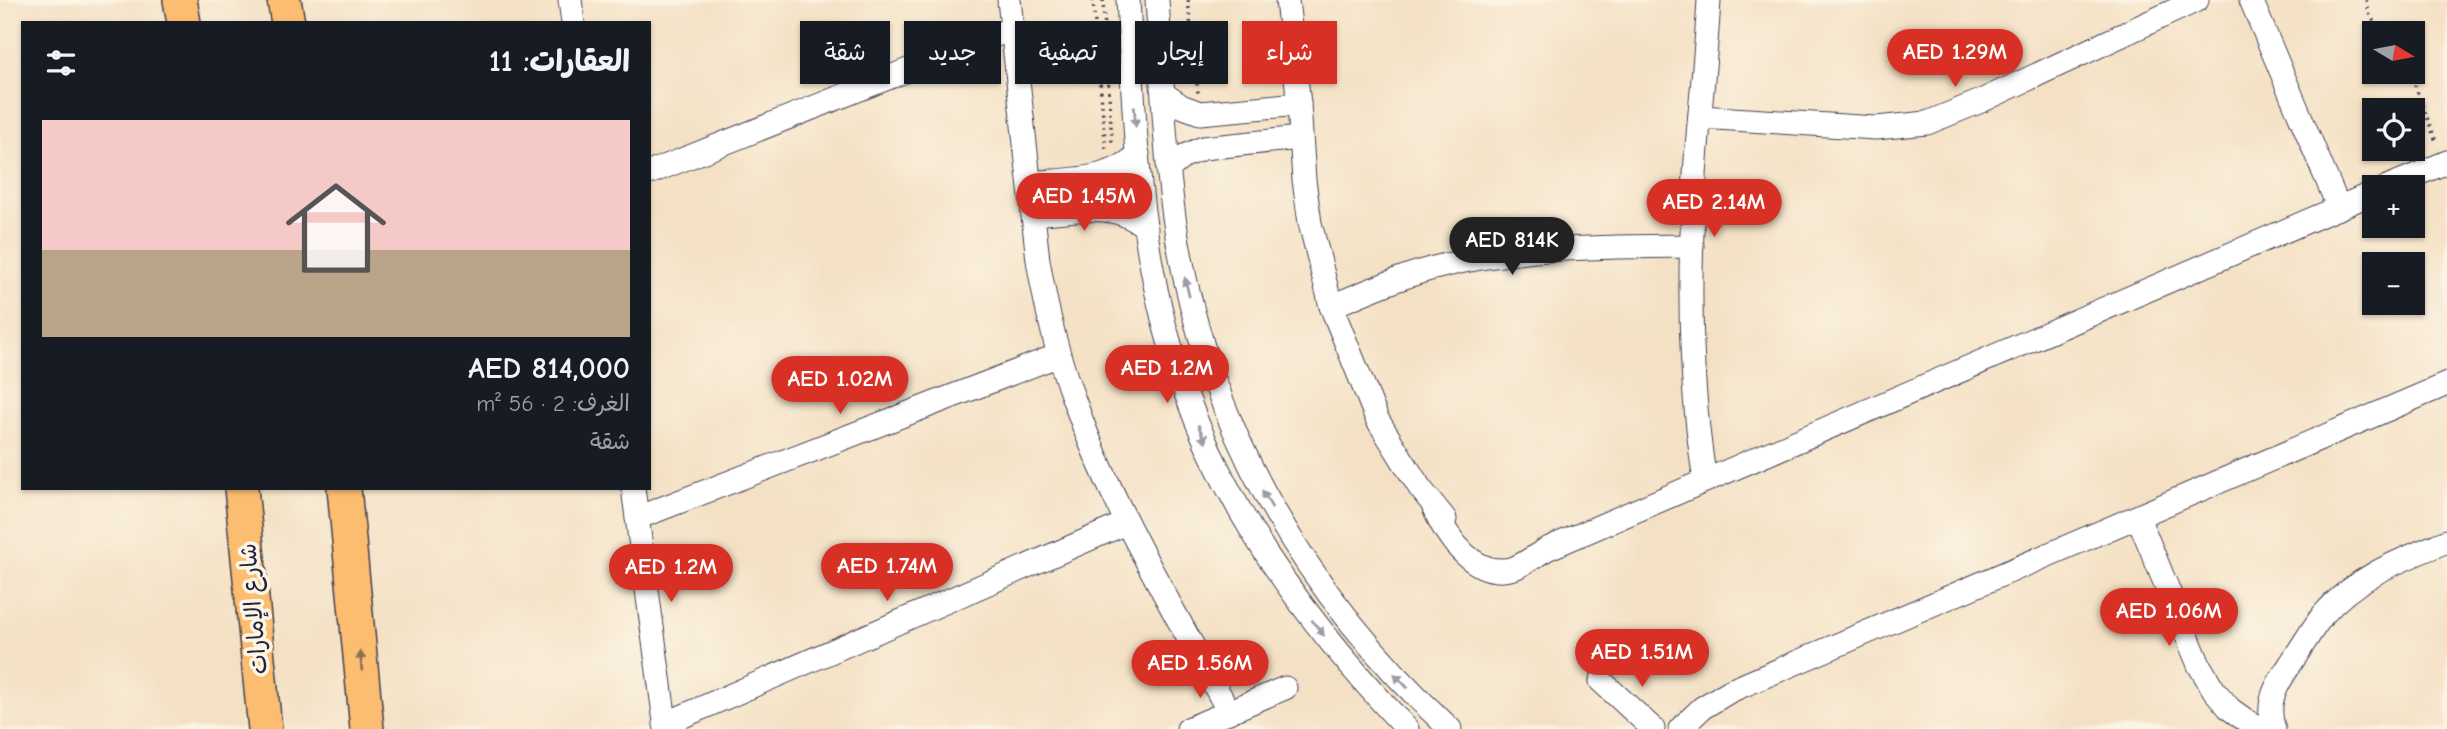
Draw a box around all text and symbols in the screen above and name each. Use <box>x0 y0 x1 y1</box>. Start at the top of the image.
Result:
chip: شقة <box>800 21 890 84</box>
chip: جديد <box>904 21 1001 84</box>
chip: تصفية <box>1015 21 1121 84</box>
chip: إيجار <box>1135 21 1228 84</box>
chip: شراء <box>1242 21 1337 84</box>
north arrow <box>2362 21 2426 84</box>
map controls <box>2362 21 2425 315</box>
pin: AED 1.29M <box>1875 29 2035 89</box>
text: AED 1.29M <box>1903 38 2007 65</box>
icon: filters <box>42 44 80 82</box>
text: العقارات: 11 <box>489 44 630 79</box>
button: locate <box>2362 98 2425 161</box>
one-way arrow <box>1130 106 1141 128</box>
icon: home <box>273 165 399 291</box>
pin: AED 1.45M <box>1004 174 1164 233</box>
button: + <box>2362 175 2425 238</box>
pin: AED 2.14M <box>1634 180 1794 239</box>
text: AED 1.45M <box>1032 182 1136 209</box>
text: AED 2.14M <box>1663 188 1765 215</box>
pin: AED 814K <box>1440 218 1584 277</box>
text: AED 814K <box>1465 226 1559 253</box>
button: − <box>2362 252 2425 315</box>
one-way arrow <box>1182 276 1193 298</box>
pin: AED 1.2M <box>1095 346 1239 405</box>
text: AED 814,000 <box>468 351 630 386</box>
text: AED 1.2M <box>1121 354 1213 381</box>
pin: AED 1.02M <box>760 356 920 416</box>
text: AED 1.02M <box>787 365 893 392</box>
text: الغرف: 2 · 56 m² <box>476 390 630 417</box>
one-way arrow <box>1196 424 1207 445</box>
text: شقة <box>590 428 630 455</box>
one-way arrow <box>1261 489 1273 509</box>
street label: شارع الإمارات <box>234 542 275 676</box>
pin: AED 1.2M <box>599 544 743 604</box>
pin: AED 1.74M <box>807 544 967 603</box>
text: AED 1.74M <box>837 552 937 579</box>
text: AED 1.2M <box>625 553 717 580</box>
pin: AED 1.06M <box>2089 588 2249 648</box>
text: AED 1.06M <box>2116 597 2222 624</box>
one-way arrow <box>1311 619 1326 637</box>
pin: AED 1.51M <box>1562 630 1722 689</box>
text: AED 1.51M <box>1591 638 1693 665</box>
pin: AED 1.56M <box>1120 640 1280 700</box>
text: AED 1.56M <box>1148 649 1252 676</box>
one-way arrow <box>355 650 366 672</box>
one-way arrow <box>1393 673 1410 690</box>

